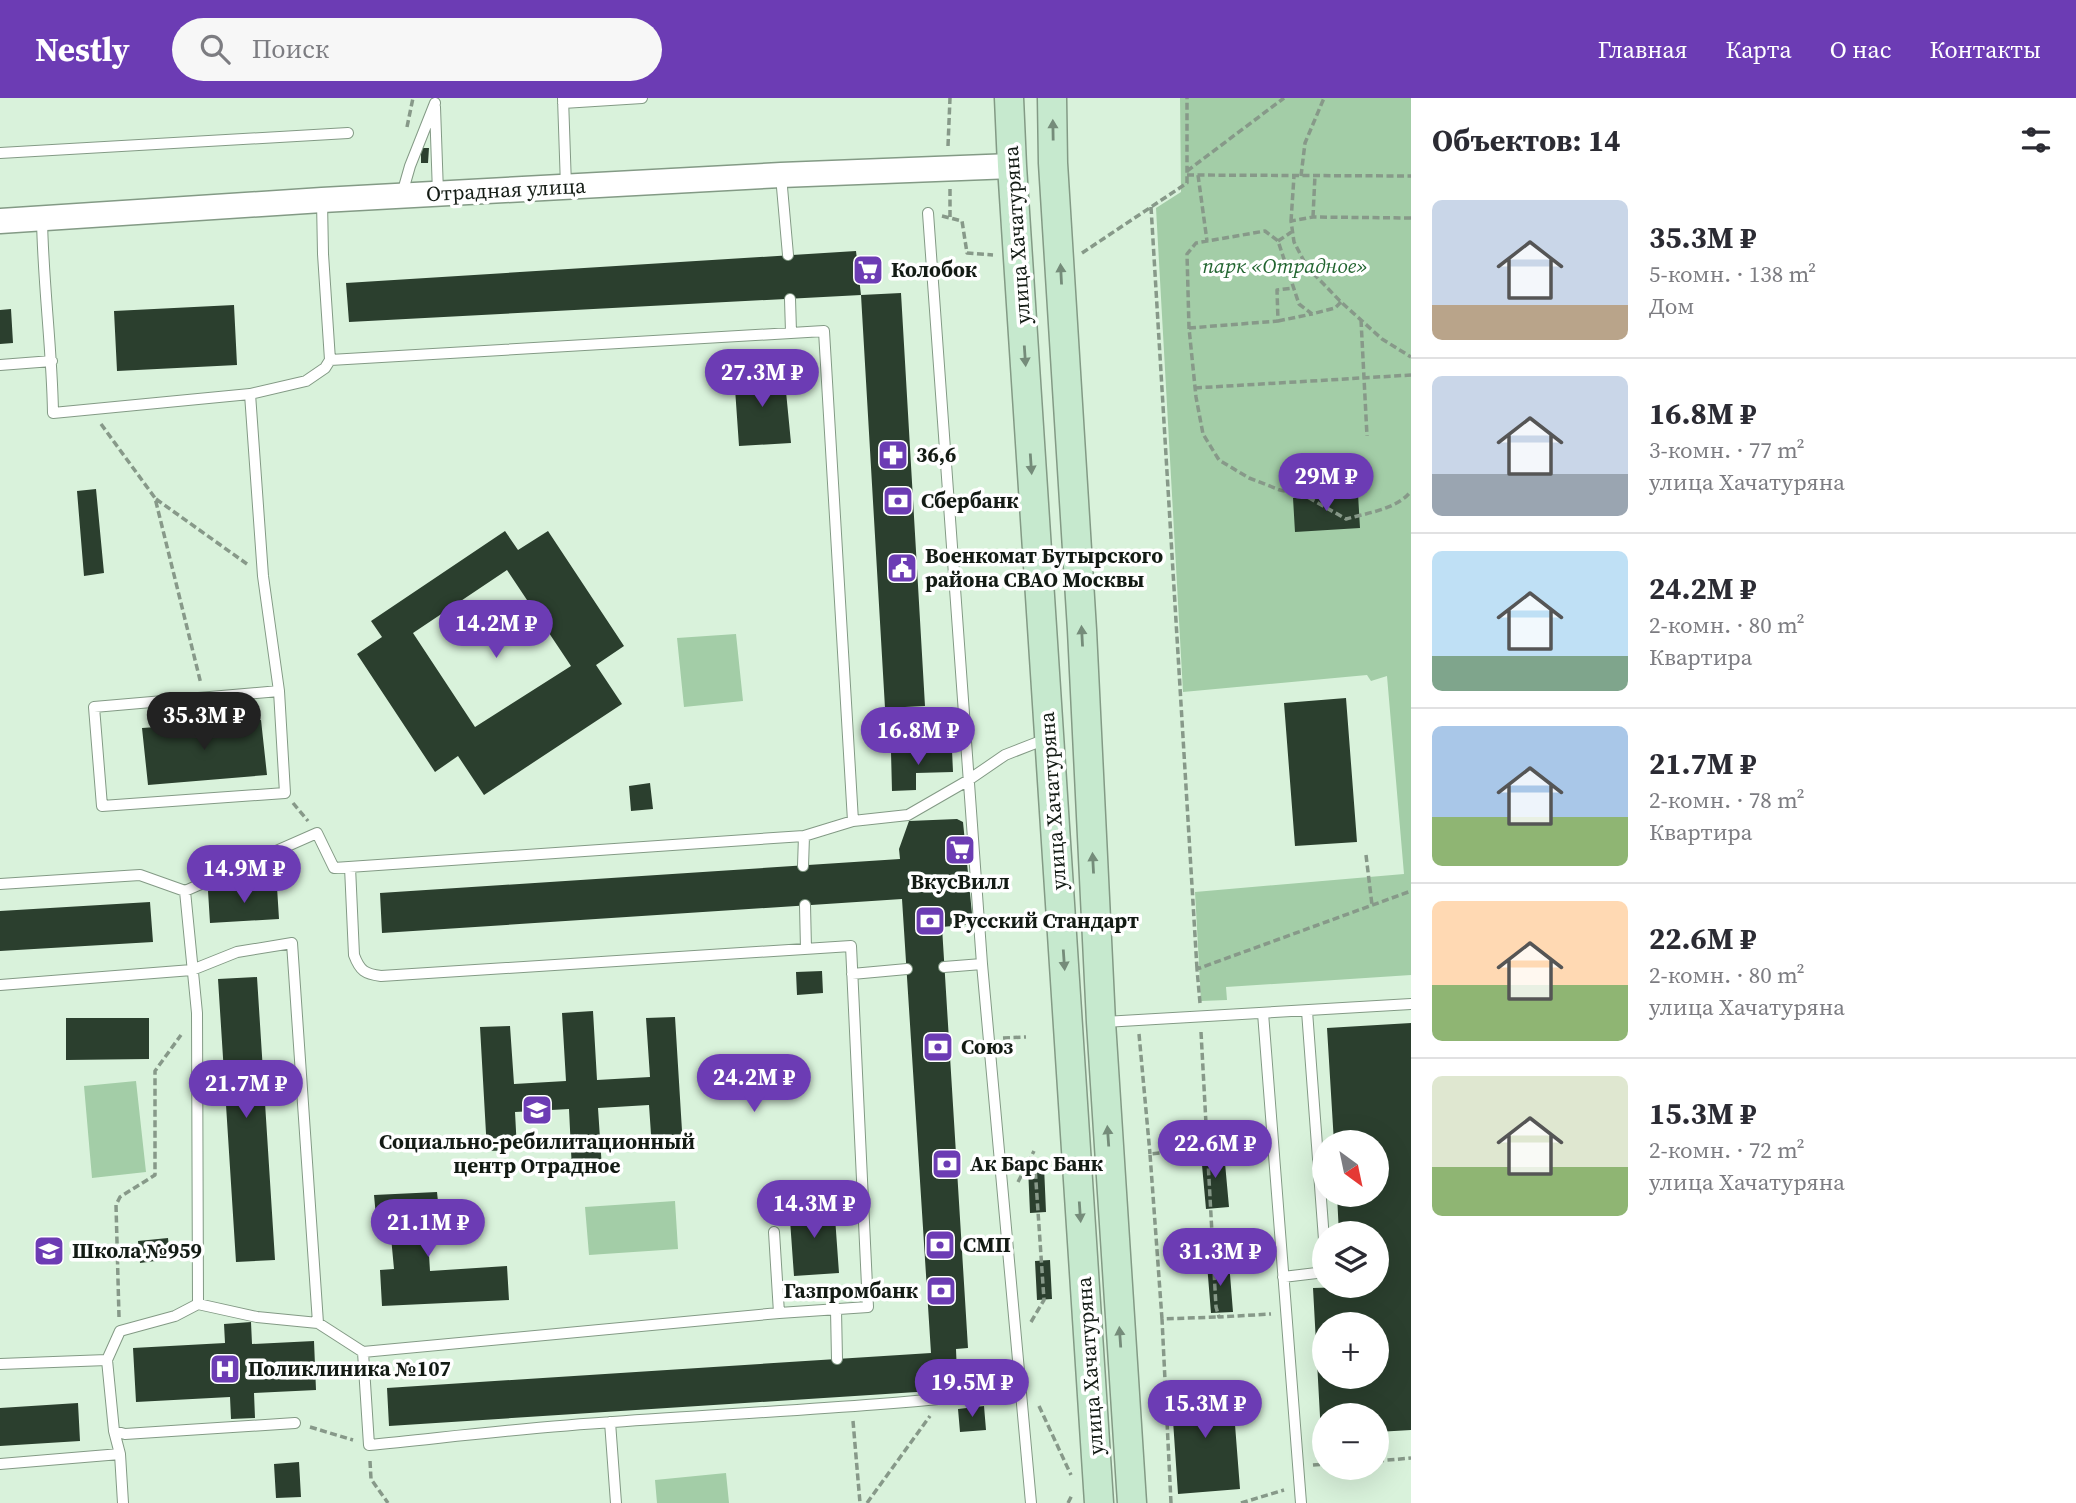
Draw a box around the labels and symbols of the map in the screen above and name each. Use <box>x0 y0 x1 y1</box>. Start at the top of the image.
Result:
one-way arrow <box>1047 119 1058 141</box>
street label: улица Хачатуряна <box>996 144 1037 325</box>
street label: Отрадная улица <box>425 171 587 208</box>
park label: парк «Отрадное» <box>1202 251 1368 280</box>
supermarket icon: Колобок <box>851 253 885 287</box>
place label: Колобок <box>891 255 978 284</box>
one-way arrow <box>1056 262 1067 284</box>
one-way arrow <box>1019 346 1030 368</box>
pin: 27.3M ₽ <box>697 350 827 409</box>
pharmacy icon: 36,6 <box>876 438 910 472</box>
place label: 36,6 <box>916 440 956 469</box>
one-way arrow <box>1026 453 1037 475</box>
pin: 29M ₽ <box>1277 454 1375 513</box>
bank icon: Сбербанк <box>881 484 915 518</box>
place label: Сбербанк <box>921 486 1019 515</box>
place label: Военкомат Бутырского района СВАО Москвы <box>925 541 1163 594</box>
public building icon: Военкомат Бутырского района СВАО Москвы <box>885 551 919 585</box>
pin: 14.2M ₽ <box>431 601 561 660</box>
one-way arrow <box>1077 625 1088 647</box>
pin: 35.3M ₽ <box>139 692 269 752</box>
pin: 16.8M ₽ <box>853 708 983 767</box>
street label: улица Хачатуряна <box>1032 710 1073 891</box>
supermarket icon: ВкусВилл <box>943 833 977 867</box>
pin: 14.9M ₽ <box>179 846 309 905</box>
one-way arrow <box>1088 852 1099 874</box>
place label: ВкусВилл <box>910 867 1010 896</box>
bank icon: Русский Стандарт <box>913 904 947 938</box>
place label: Русский Стандарт <box>953 906 1139 935</box>
one-way arrow <box>1058 949 1069 971</box>
bank icon: Союз <box>921 1030 955 1064</box>
place label: Союз <box>961 1032 1013 1061</box>
pin: 24.2M ₽ <box>689 1054 819 1114</box>
pin: 21.7M ₽ <box>181 1060 311 1120</box>
school or university icon: Социально-ребилитационный центр Отрадное <box>520 1093 554 1127</box>
pin: 22.6M ₽ <box>1150 1121 1280 1180</box>
one-way arrow <box>1102 1125 1113 1147</box>
place label: Социально-ребилитационный центр Отрадное <box>379 1127 695 1180</box>
north arrow <box>1312 1130 1390 1208</box>
bank icon: Ак Барс Банк <box>930 1147 964 1181</box>
place label: Ак Барс Банк <box>970 1149 1104 1178</box>
pin: 14.3M ₽ <box>749 1180 879 1240</box>
pin: 21.1M ₽ <box>363 1200 493 1259</box>
one-way arrow <box>1074 1201 1085 1223</box>
bank icon: СМП <box>923 1228 957 1262</box>
pin: 31.3M ₽ <box>1155 1228 1285 1288</box>
place label: СМП <box>963 1230 1011 1259</box>
school or university icon: Школа №959 <box>32 1234 66 1268</box>
place label: Школа №959 <box>72 1236 202 1265</box>
bank icon: Газпромбанк <box>924 1274 958 1308</box>
street label: улица Хачатуряна <box>1069 1275 1110 1456</box>
place label: Газпромбанк <box>784 1276 919 1305</box>
one-way arrow <box>1114 1326 1125 1348</box>
hospital icon: Поликлиника №107 <box>208 1352 242 1386</box>
place label: Поликлиника №107 <box>248 1354 451 1383</box>
pin: 19.5M ₽ <box>907 1360 1037 1419</box>
pin: 15.3M ₽ <box>1140 1380 1270 1440</box>

